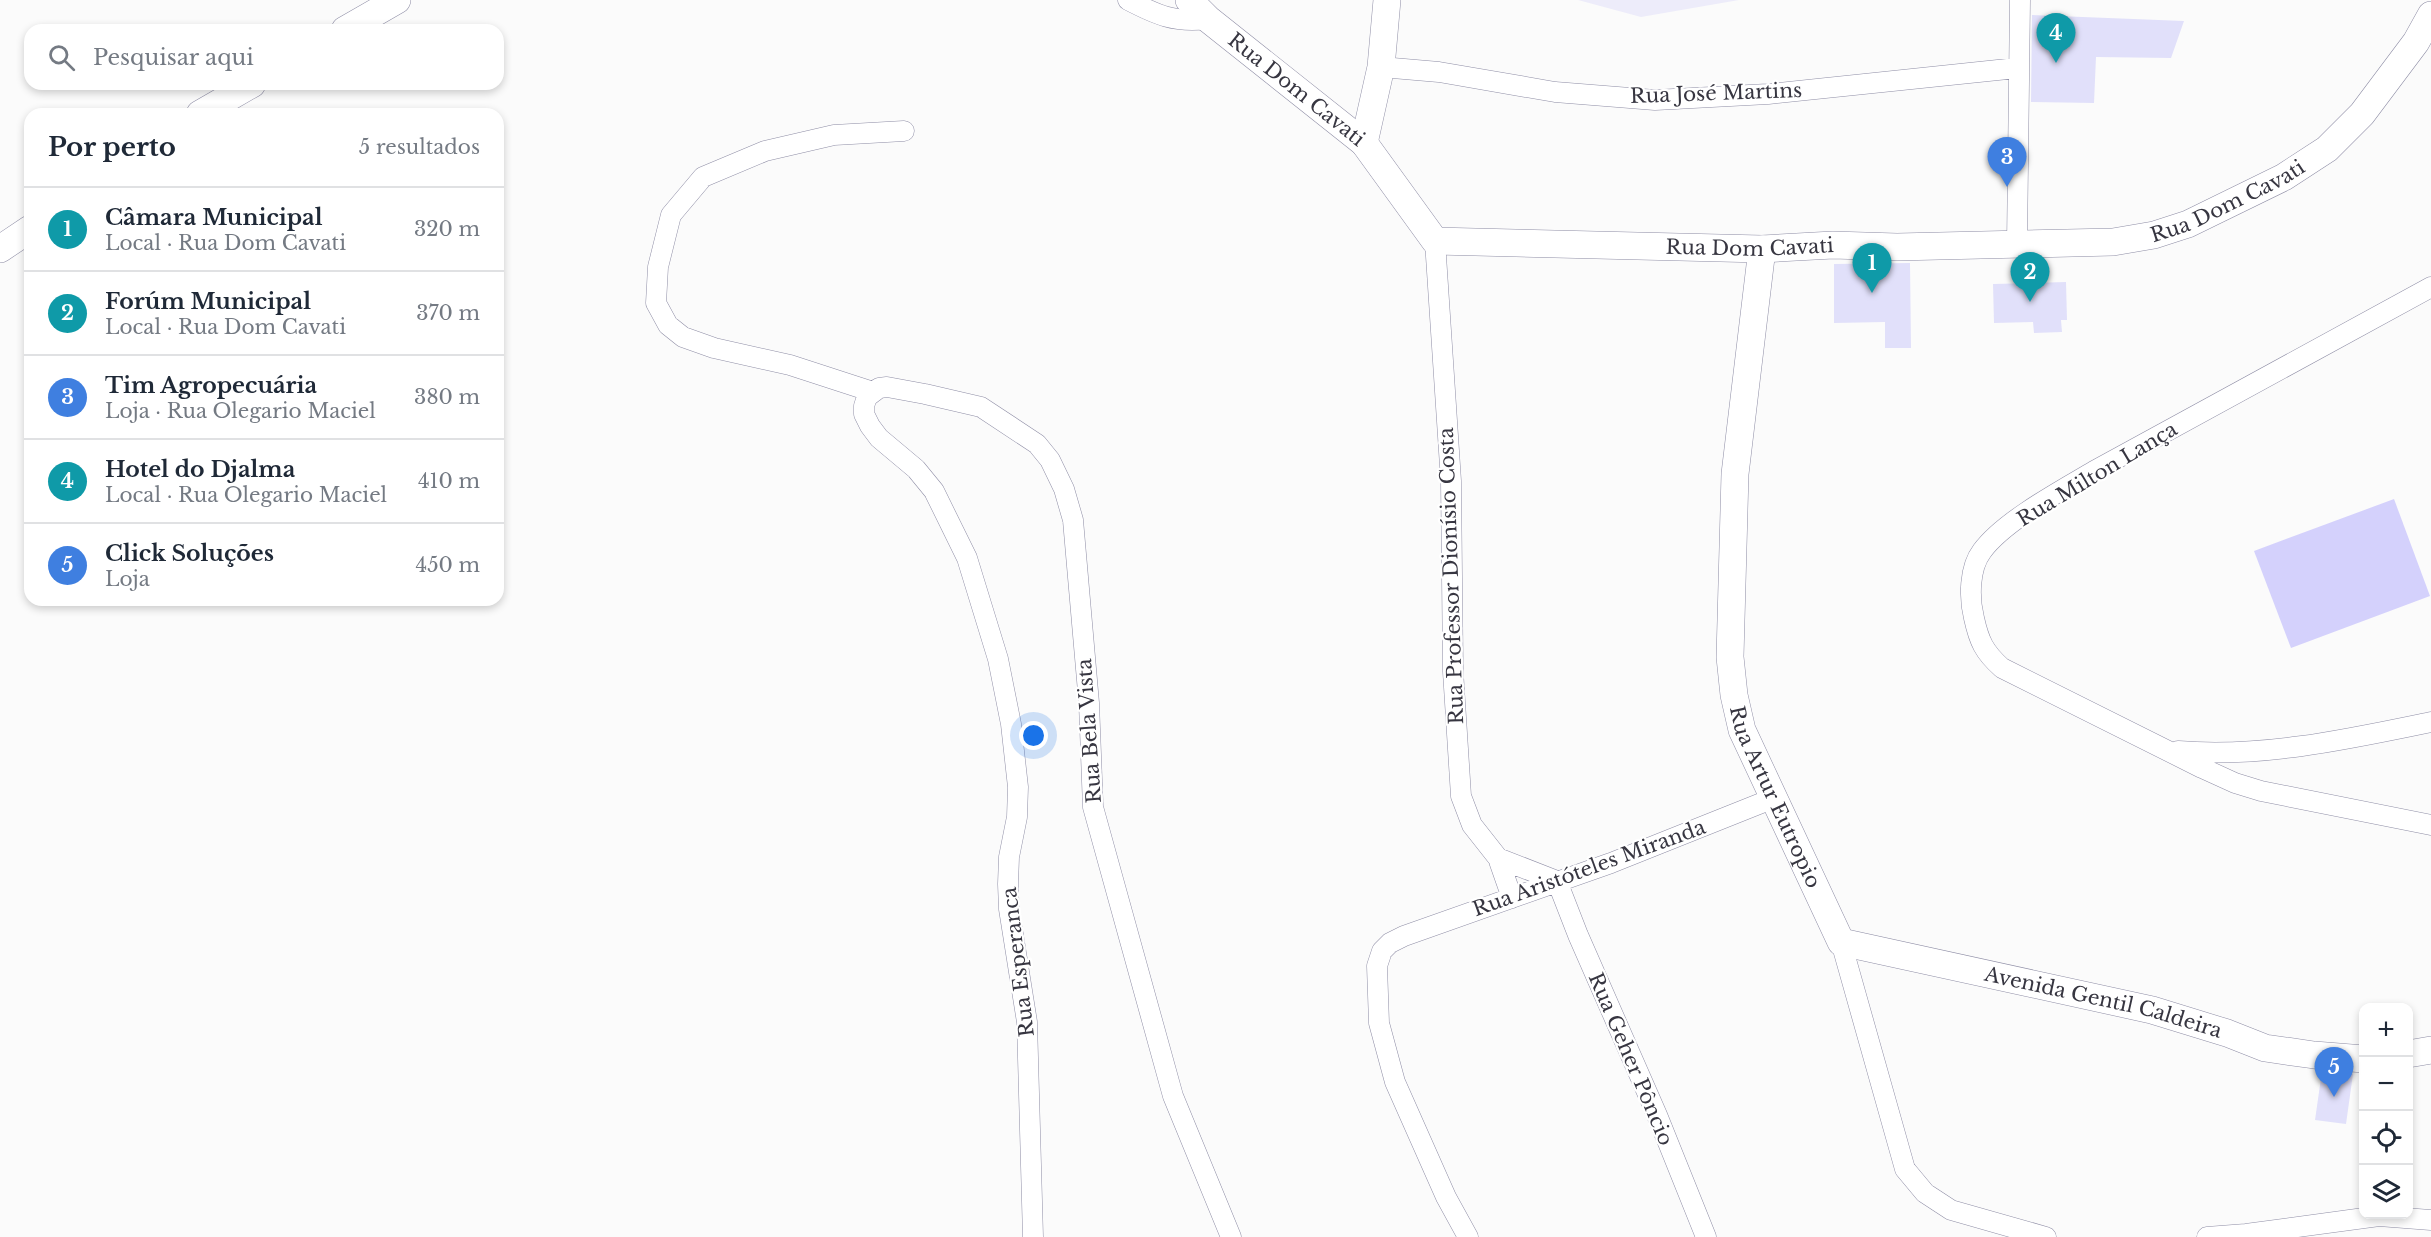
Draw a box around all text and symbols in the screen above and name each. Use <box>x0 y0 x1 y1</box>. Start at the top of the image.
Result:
pin: 4 <box>2036 14 2076 63</box>
search box <box>24 24 504 90</box>
street label: Rua Dom Cavati <box>1223 28 1370 151</box>
icon: search <box>45 41 78 74</box>
text: Pesquisar aqui <box>93 44 254 71</box>
street label: Rua José Martins <box>1630 78 1802 108</box>
text: Por perto <box>48 131 176 163</box>
text: 5 resultados <box>359 135 480 159</box>
pin: 3 <box>1988 138 2026 187</box>
street label: Rua Dom Cavati <box>2147 155 2309 247</box>
text: Câmara Municipal <box>105 204 323 231</box>
text: 1 <box>63 217 72 241</box>
text: 320 m <box>414 217 480 241</box>
text: Local · Rua Dom Cavati <box>105 231 346 255</box>
street label: Rua Dom Cavati <box>1665 233 1834 261</box>
pin: 1 <box>1852 244 1892 293</box>
pin: 2 <box>2010 252 2050 302</box>
text: Forúm Municipal <box>105 288 311 315</box>
text: 2 <box>61 301 74 325</box>
text: 370 m <box>416 301 480 325</box>
text: Local · Rua Dom Cavati <box>105 315 346 339</box>
text: Tim Agropecuária <box>105 372 317 399</box>
text: 3 <box>61 385 74 409</box>
text: 380 m <box>414 385 480 409</box>
text: Loja · Rua Olegario Maciel <box>105 399 376 423</box>
street label: Rua Milton Lança <box>2013 416 2182 531</box>
street label: Rua Professor Dionísio Costa <box>1434 426 1468 725</box>
text: Hotel do Djalma <box>105 456 295 483</box>
text: 4 <box>61 469 74 493</box>
text: 410 m <box>418 469 480 493</box>
text: Local · Rua Olegario Maciel <box>105 483 387 507</box>
text: Click Soluções <box>105 540 274 567</box>
text: 5 <box>62 553 73 577</box>
text: 450 m <box>415 553 480 577</box>
text: Loja <box>105 567 150 591</box>
street label: Rua Bela Vista <box>1072 657 1106 804</box>
street label: Rua Artur Eutropio <box>1725 704 1826 892</box>
your location <box>1019 721 1048 750</box>
street label: Rua Aristóteles Miranda <box>1469 814 1709 921</box>
street label: Rua Esperanca <box>997 885 1039 1038</box>
street label: Avenida Gentil Caldeira <box>1981 962 2226 1043</box>
street label: Rua Geher Pôncio <box>1584 969 1678 1149</box>
map controls <box>2359 1003 2413 1219</box>
button: + <box>2359 1003 2413 1057</box>
pin: 5 <box>2314 1048 2354 1097</box>
button: − <box>2359 1057 2413 1111</box>
button: locate <box>2359 1111 2413 1165</box>
button: layers <box>2359 1165 2413 1219</box>

